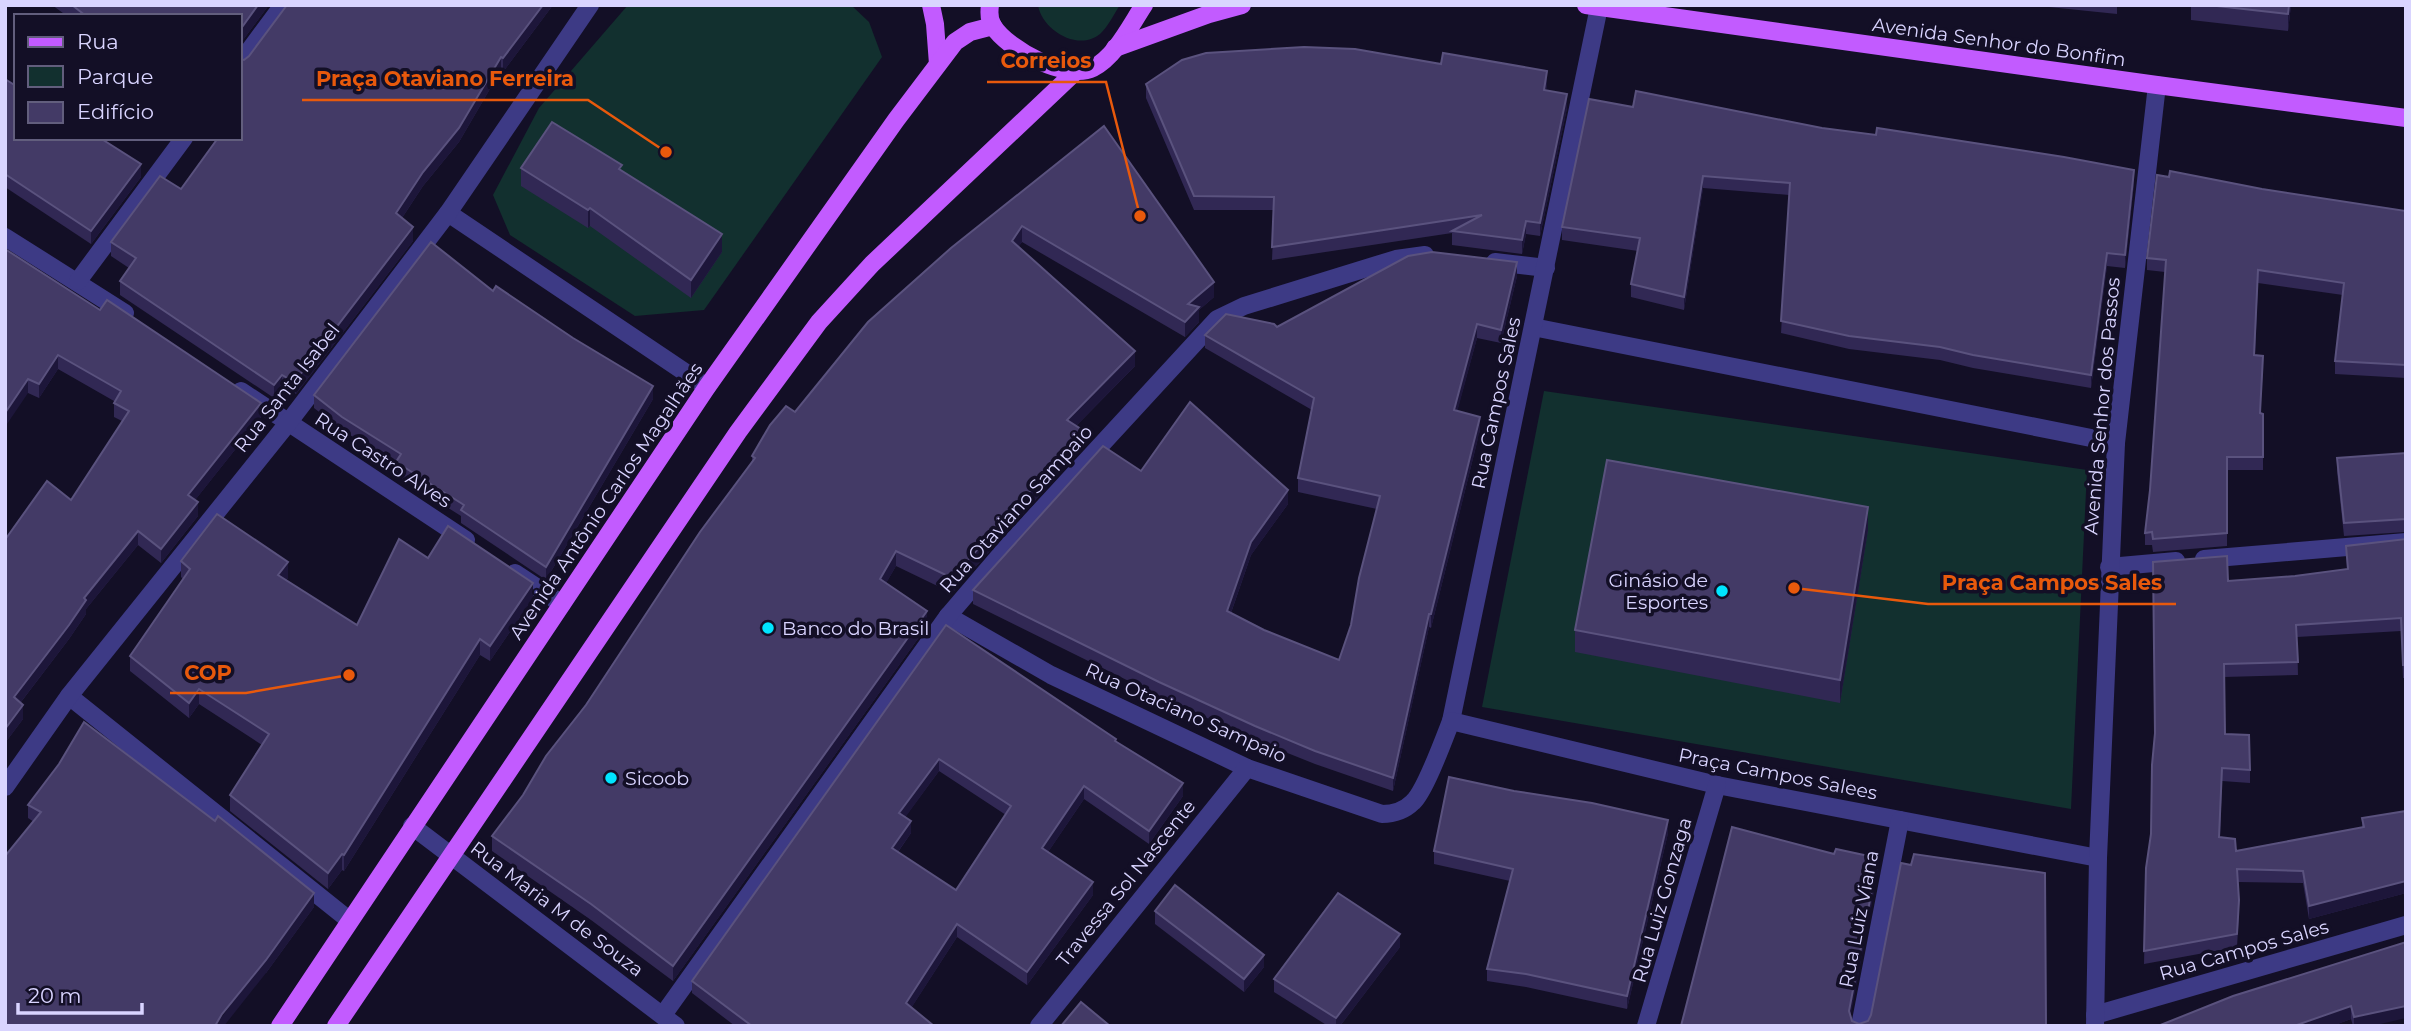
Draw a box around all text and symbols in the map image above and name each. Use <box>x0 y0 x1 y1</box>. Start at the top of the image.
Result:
street label: Avenida Senhor do Bonfim <box>1871 13 2127 71</box>
legend <box>14 14 242 140</box>
text: Rua <box>77 29 119 54</box>
callout: Correios <box>987 40 1106 82</box>
text: Correios <box>1001 48 1091 73</box>
callout: Praça Otaviano Ferreira <box>302 58 588 100</box>
text: Parque <box>77 64 153 89</box>
text: Praça Otaviano Ferreira <box>316 66 574 91</box>
text: Edifício <box>77 99 154 124</box>
street label: Avenida Senhor dos Passos <box>2079 276 2125 536</box>
street label: Rua Campos Sales <box>1467 315 1525 491</box>
street label: Rua Santa Isabel <box>229 319 345 457</box>
street label: Avenida Antônio Carlos Magalhães <box>504 358 708 644</box>
street label: Rua Castro Alves <box>310 407 456 513</box>
street label: Rua Otaviano Sampaio <box>935 420 1097 598</box>
callout: Praça Campos Sales <box>1928 562 2176 604</box>
place label: Ginásio de Esportes <box>1609 569 1708 614</box>
text: Praça Campos Sales <box>1942 570 2162 595</box>
marker: Ginásio de Esportes <box>1714 583 1730 599</box>
place label: Banco do Brasil <box>782 617 929 640</box>
marker: Banco do Brasil <box>760 620 776 636</box>
callout: COP <box>170 651 246 693</box>
street label: Rua Otaciano Sampaio <box>1082 658 1290 768</box>
text: COP <box>184 660 232 685</box>
street label: Praça Campos Salees <box>1677 743 1879 805</box>
place label: Sicoob <box>625 767 689 790</box>
marker: Sicoob <box>603 770 619 786</box>
street label: Travessa Sol Nascente <box>1052 795 1200 971</box>
street label: Rua Luiz Gonzaga <box>1627 815 1697 985</box>
street label: Rua Maria M de Souza <box>466 836 648 982</box>
street label: Rua Luiz Viana <box>1834 848 1884 990</box>
street label: Rua Campos Sales <box>2157 915 2331 985</box>
scale bar <box>18 972 142 1016</box>
text: 20 m <box>28 983 82 1008</box>

